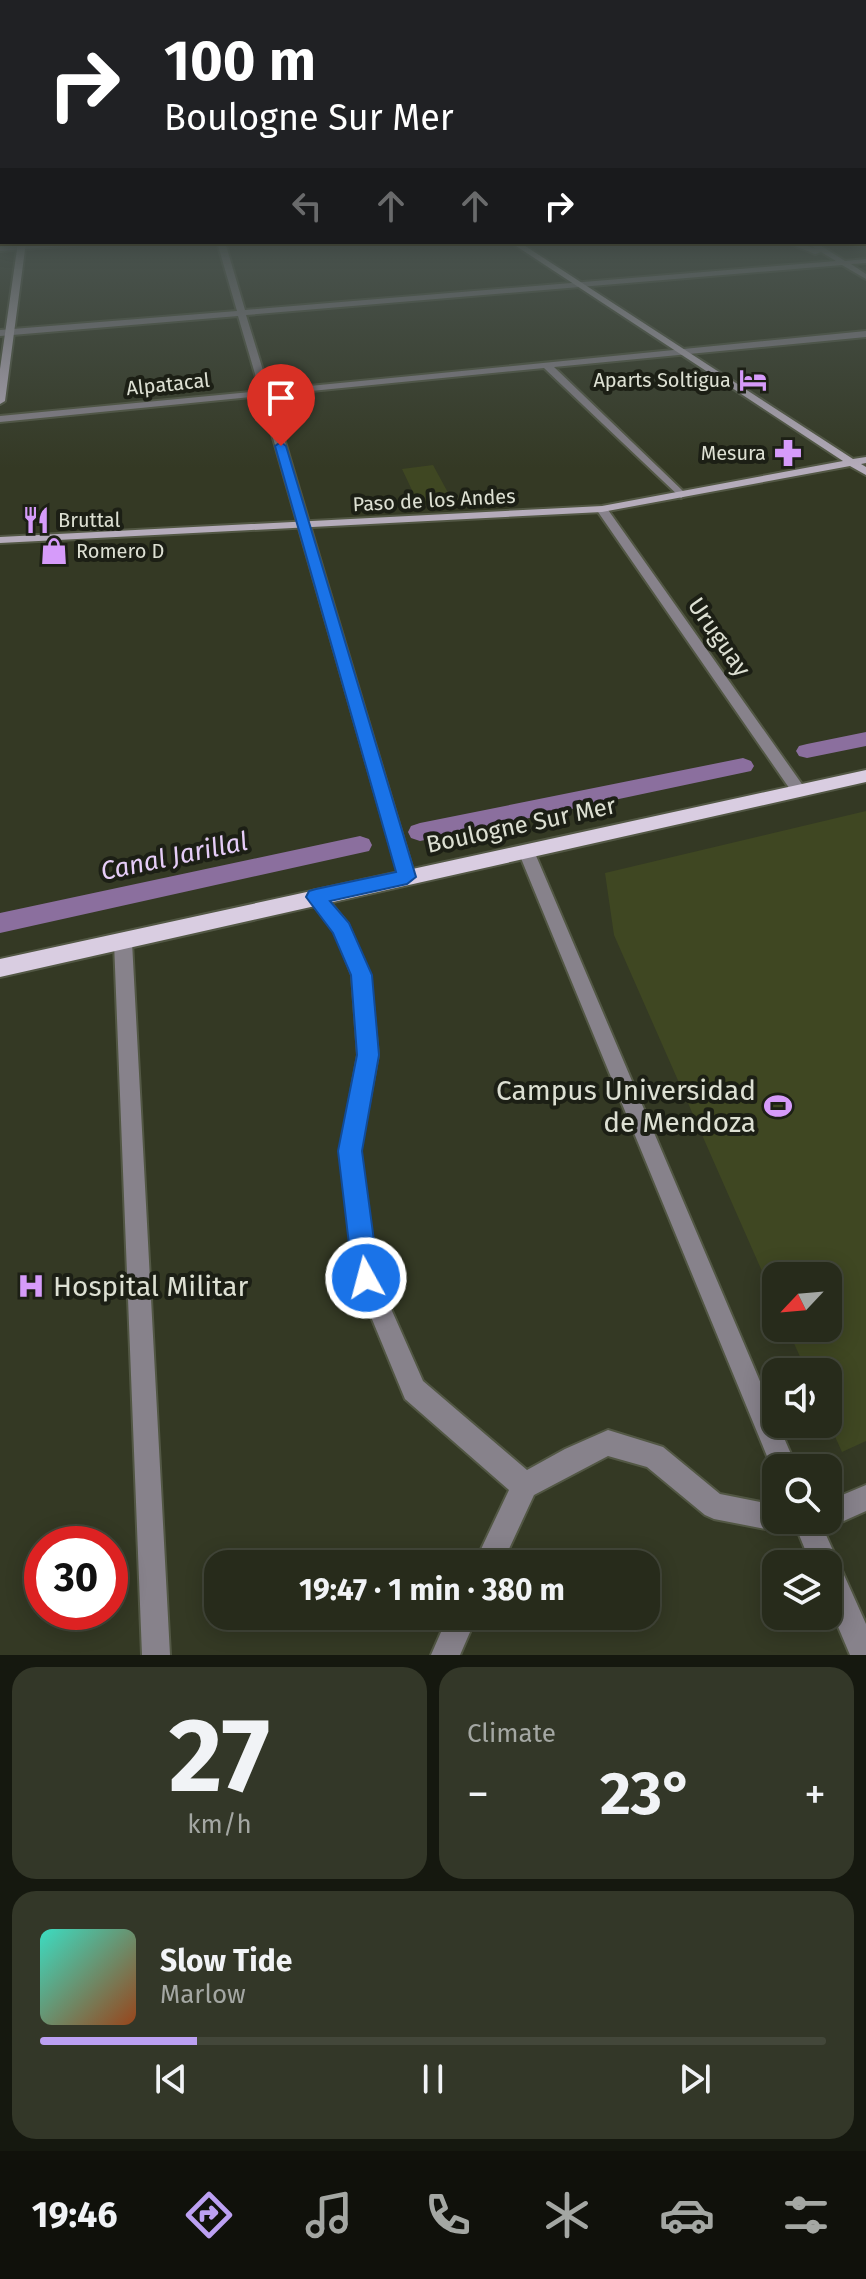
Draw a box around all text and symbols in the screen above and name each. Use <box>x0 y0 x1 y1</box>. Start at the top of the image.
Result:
text: 100 m <box>164 28 316 95</box>
icon: right <box>32 32 136 136</box>
text: Boulogne Sur Mer <box>164 96 454 140</box>
icon: left <box>285 184 329 228</box>
icon: ahead <box>369 184 413 228</box>
icon: ahead <box>453 184 497 228</box>
icon: right <box>537 184 581 228</box>
pin <box>247 364 315 446</box>
hotel icon: Aparts Soltigua <box>738 365 768 395</box>
street label: Alpatacal <box>125 368 211 400</box>
place label: Aparts Soltigua <box>593 368 731 392</box>
icon: arrive <box>259 376 303 420</box>
pharmacy icon: Mesura <box>773 438 803 468</box>
place label: Mesura <box>701 441 766 465</box>
street label: Paso de los Andes <box>352 484 516 516</box>
restaurant icon: Bruttal <box>21 505 51 535</box>
place label: Bruttal <box>58 508 120 532</box>
shop icon: Romero D <box>39 536 69 566</box>
place label: Romero D <box>76 539 165 563</box>
street label: Uruguay <box>682 592 756 682</box>
street label: Boulogne Sur Mer <box>424 791 619 859</box>
water label: Canal Jarillal <box>98 826 251 887</box>
place label: Campus Universidad de Mendoza <box>496 1074 756 1139</box>
sports icon: Campus Universidad de Mendoza <box>763 1091 793 1121</box>
position arrow <box>324 1236 408 1320</box>
north arrow <box>762 1262 842 1342</box>
map controls <box>762 1262 842 1630</box>
place label: Hospital Militar <box>53 1270 248 1303</box>
hospital icon: Hospital Militar <box>16 1271 46 1301</box>
button: sound <box>762 1358 842 1438</box>
button: search <box>762 1454 842 1534</box>
speed limit sign: 30 <box>24 1526 128 1630</box>
button: layers <box>762 1550 842 1630</box>
text: 19:47 · 1 min · 380 m <box>299 1572 565 1608</box>
text: 27 <box>169 1694 270 1819</box>
text: Climate <box>467 1718 556 1749</box>
text: 23° <box>600 1758 693 1830</box>
text: − <box>467 1768 489 1821</box>
text: + <box>804 1768 826 1821</box>
text: km/h <box>187 1809 252 1840</box>
text: Slow Tide <box>160 1943 292 1979</box>
text: Marlow <box>160 1979 246 2010</box>
icon: previous <box>149 2057 193 2101</box>
icon: pause <box>411 2057 455 2101</box>
icon: next <box>673 2057 717 2101</box>
icon: directions <box>181 2187 237 2243</box>
icon: music <box>301 2187 357 2243</box>
icon: phone <box>420 2187 476 2243</box>
icon: climate <box>539 2187 595 2243</box>
icon: car <box>659 2187 715 2243</box>
icon: filters <box>778 2187 834 2243</box>
text: 19:46 <box>32 2193 118 2237</box>

